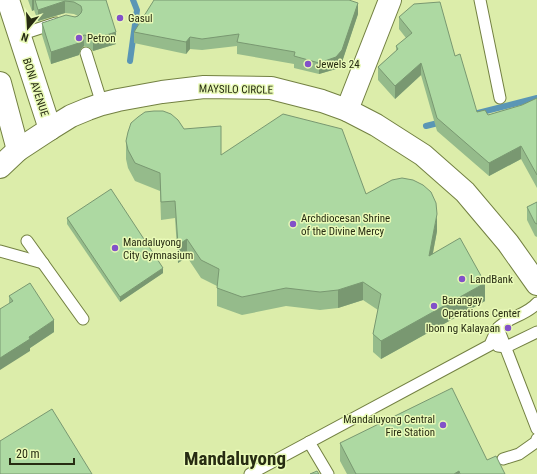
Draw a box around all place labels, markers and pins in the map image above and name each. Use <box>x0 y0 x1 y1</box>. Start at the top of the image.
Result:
place label: Gasul <box>128 12 153 25</box>
marker: Gasul <box>115 13 125 23</box>
place label: Petron <box>87 32 116 45</box>
marker: Petron <box>74 33 84 43</box>
place label: Jewels 24 <box>316 58 360 71</box>
marker: Jewels 24 <box>303 59 313 69</box>
place label: Archdiocesan Shrine of the Divine Mercy <box>301 212 390 238</box>
marker: Archdiocesan Shrine of the Divine Mercy <box>288 219 298 229</box>
place label: Mandaluyong City Gymnasium <box>123 236 193 262</box>
marker: Mandaluyong City Gymnasium <box>110 243 120 253</box>
place label: LandBank <box>470 273 513 286</box>
marker: LandBank <box>457 274 467 284</box>
place label: Barangay Operations Center <box>442 294 521 320</box>
marker: Barangay Operations Center <box>429 301 439 311</box>
place label: Ibon ng Kalayaan <box>426 322 500 335</box>
marker: Ibon ng Kalayaan <box>503 323 513 333</box>
place label: Mandaluyong Central Fire Station <box>343 413 435 439</box>
marker: Mandaluyong Central Fire Station <box>438 420 448 430</box>

